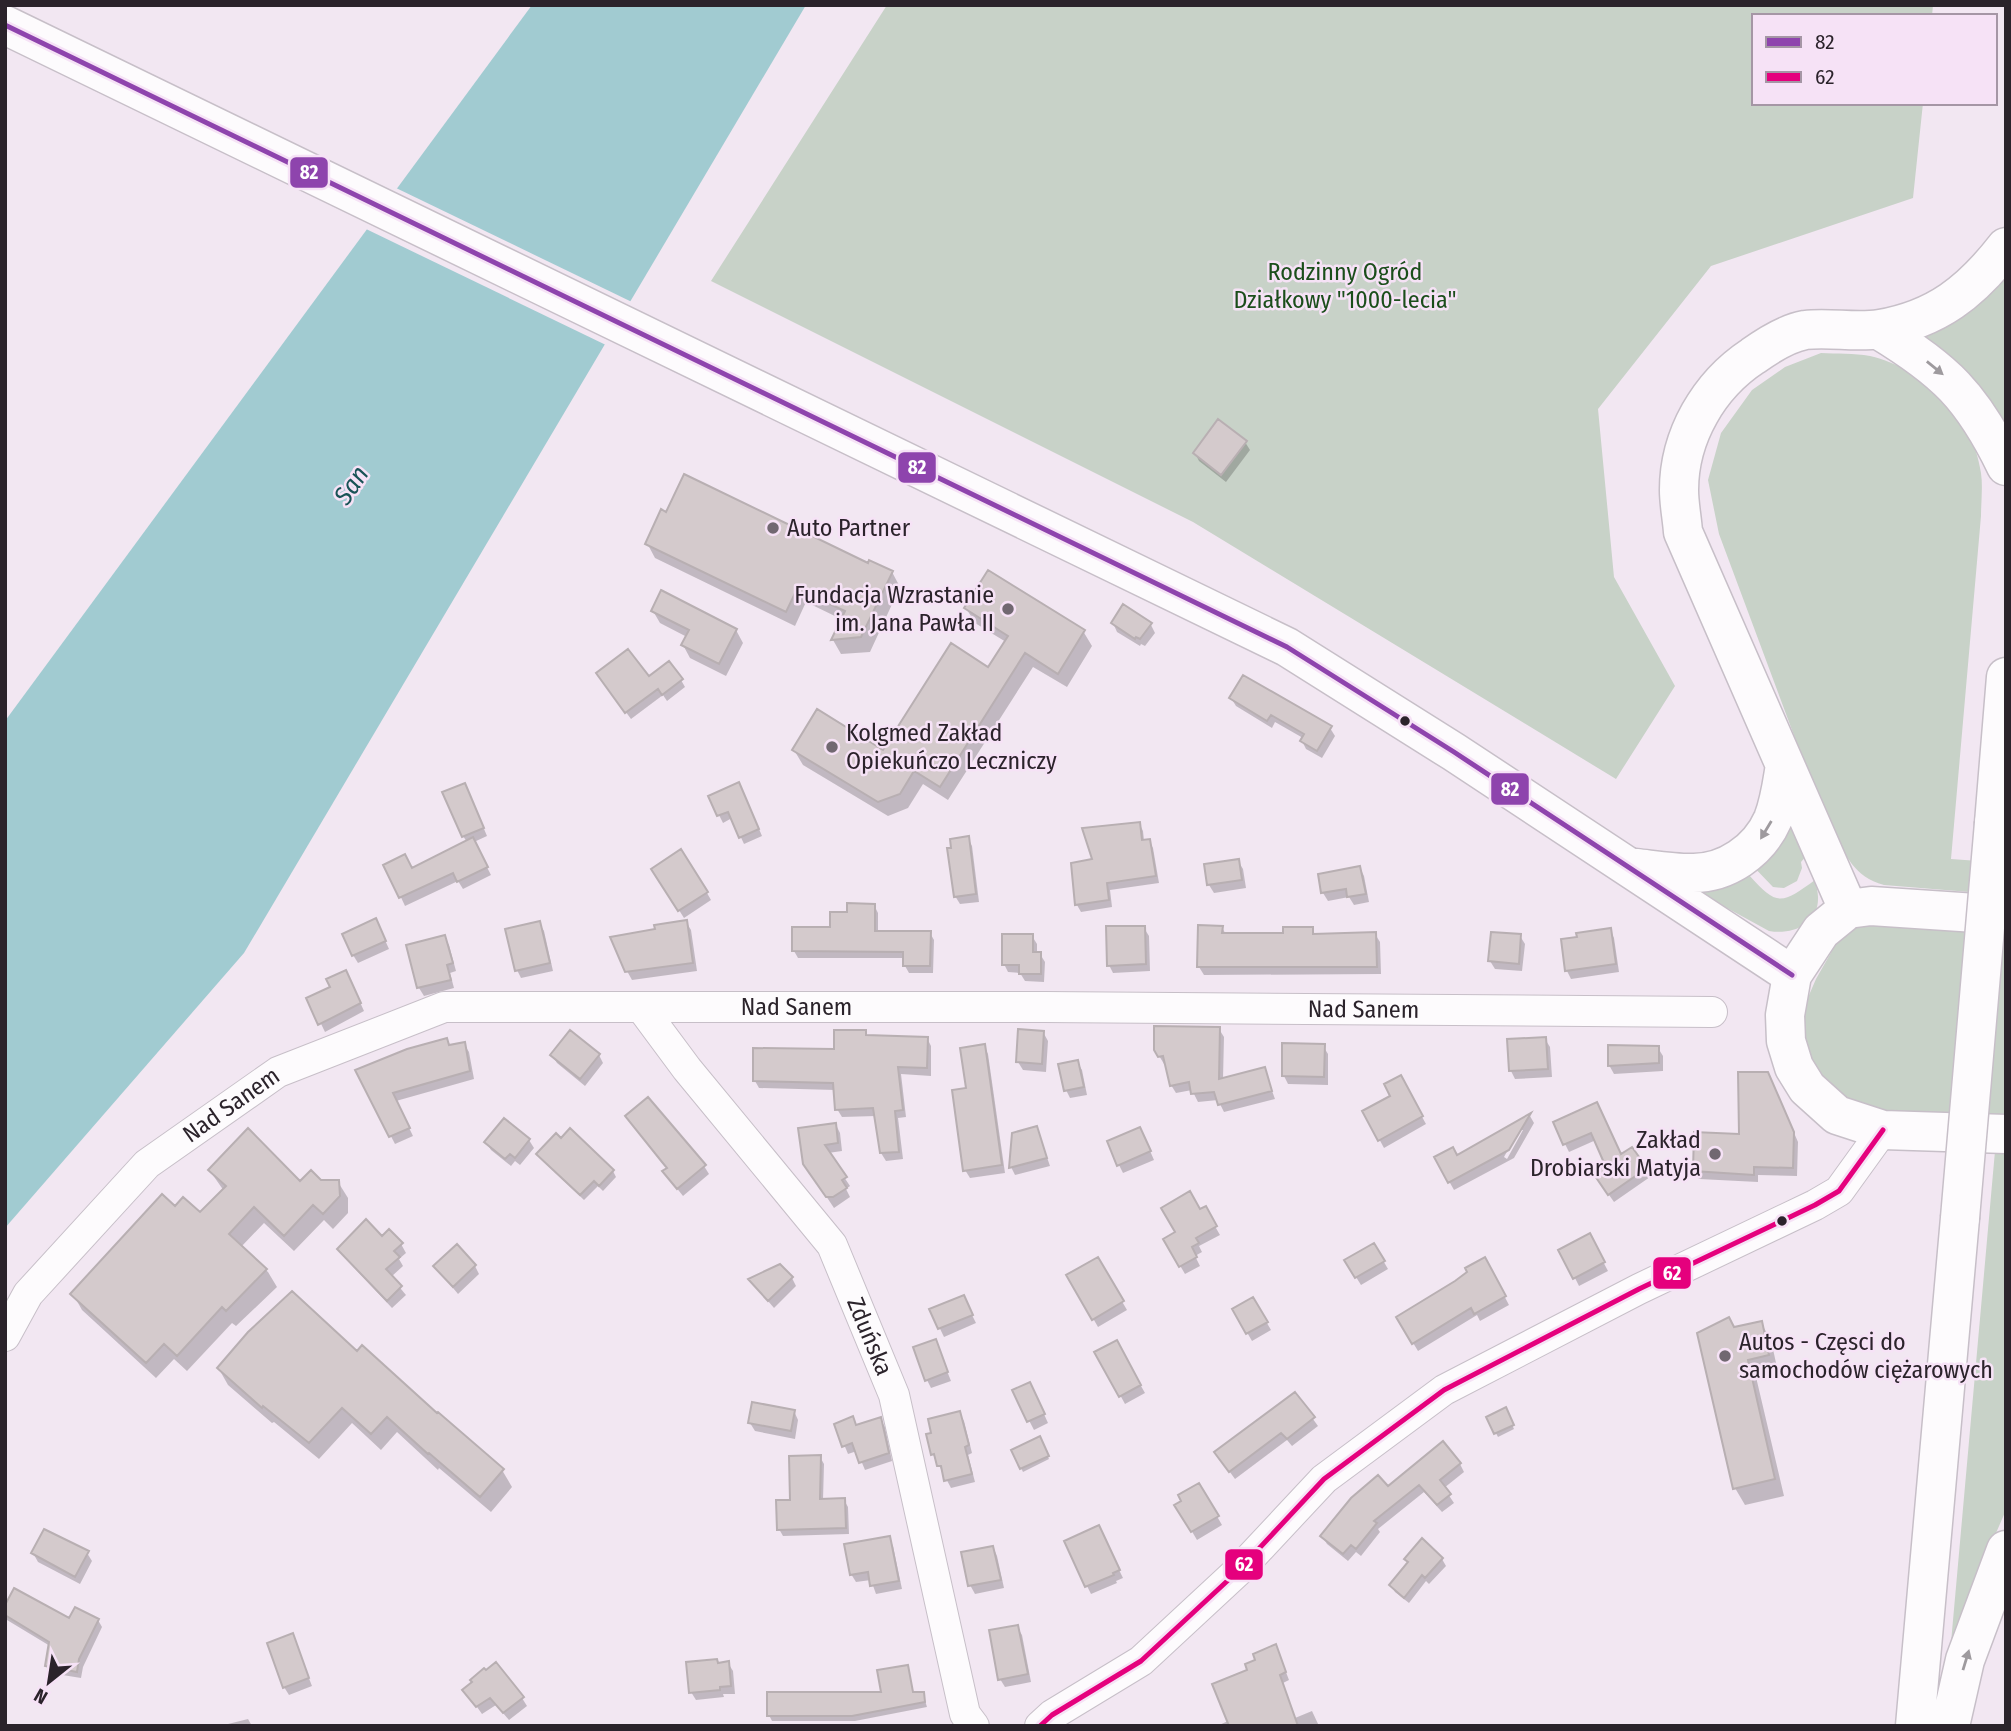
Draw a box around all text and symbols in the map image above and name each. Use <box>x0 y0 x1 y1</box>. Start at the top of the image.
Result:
legend <box>1752 14 1997 105</box>
text: 82 <box>1815 29 1835 55</box>
text: 62 <box>1815 64 1835 90</box>
line badge: 82 <box>289 156 329 189</box>
text: 82 <box>300 161 319 184</box>
park label: Rodzinny Ogród Działkowy "1000-lecia" <box>1233 258 1457 314</box>
one-way arrow <box>1927 360 1944 375</box>
line badge: 82 <box>897 451 937 484</box>
text: 82 <box>908 456 927 479</box>
water label: San <box>327 460 375 511</box>
place label: Auto Partner <box>787 514 911 542</box>
marker: Auto Partner <box>765 520 781 536</box>
place label: Fundacja Wzrastanie im. Jana Pawła II <box>794 581 994 637</box>
marker: Fundacja Wzrastanie im. Jana Pawła II <box>1000 601 1016 617</box>
unlabelled marker <box>1398 714 1412 728</box>
place label: Kolgmed Zakład Opiekuńczo Leczniczy <box>846 719 1057 775</box>
marker: Kolgmed Zakład Opiekuńczo Leczniczy <box>824 739 840 755</box>
line badge: 82 <box>1490 772 1530 806</box>
text: 82 <box>1501 778 1520 801</box>
one-way arrow <box>1760 820 1773 839</box>
street label: Nad Sanem <box>741 993 852 1021</box>
street label: Nad Sanem <box>1308 995 1419 1024</box>
street label: Nad Sanem <box>178 1061 285 1148</box>
place label: Zakład Drobiarski Matyja <box>1530 1126 1701 1182</box>
marker: Zakład Drobiarski Matyja <box>1707 1146 1723 1162</box>
unlabelled marker <box>1775 1214 1789 1228</box>
line badge: 62 <box>1652 1256 1692 1290</box>
text: 62 <box>1663 1262 1681 1285</box>
street label: Zduńska <box>841 1293 898 1379</box>
place label: Autos - Częsci do samochodów ciężarowych <box>1739 1328 1993 1384</box>
marker: Autos - Częsci do samochodów ciężarowych <box>1717 1348 1733 1364</box>
line badge: 62 <box>1224 1548 1264 1581</box>
text: 62 <box>1235 1553 1253 1576</box>
north arrow <box>14 1647 84 1717</box>
one-way arrow <box>1962 1649 1972 1670</box>
text: N <box>30 1683 51 1709</box>

